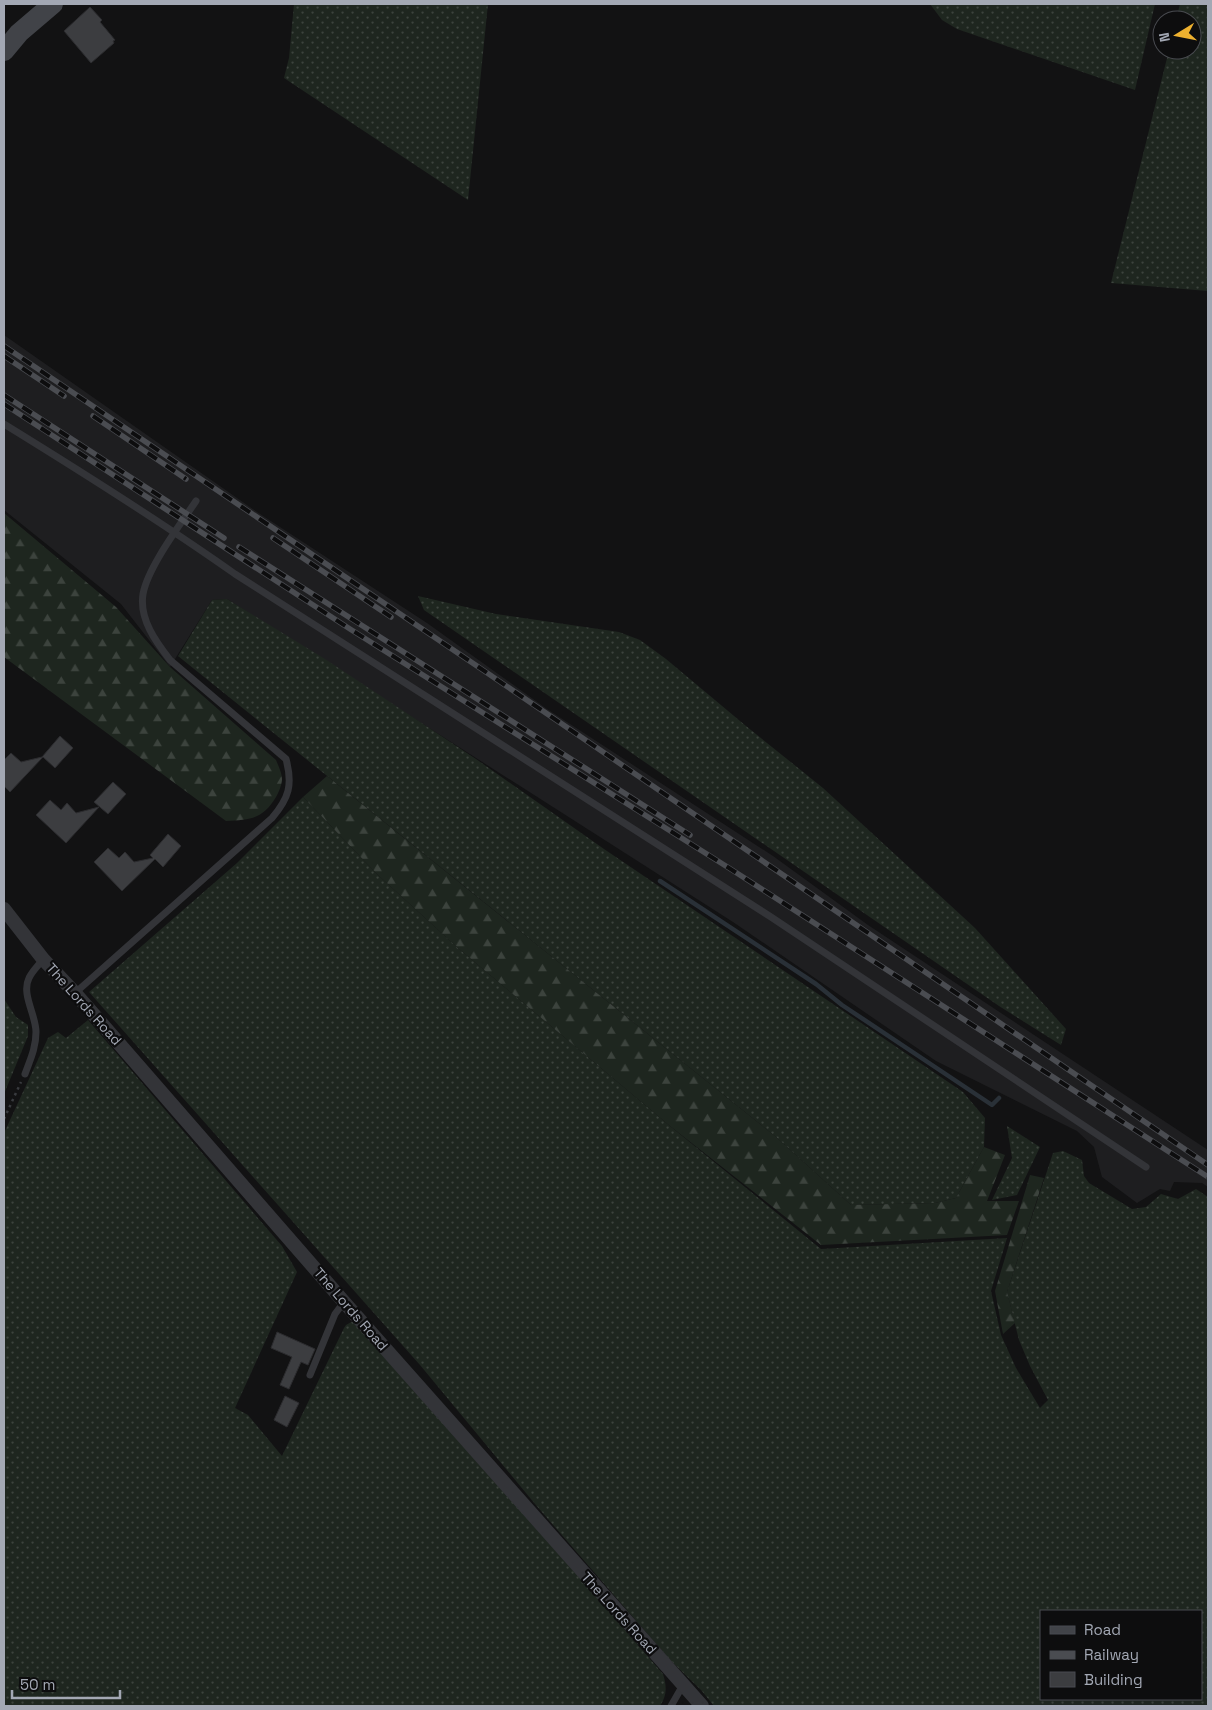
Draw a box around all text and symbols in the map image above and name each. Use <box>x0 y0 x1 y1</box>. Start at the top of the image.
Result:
north arrow <box>1152 10 1202 60</box>
text: N <box>1155 31 1174 43</box>
street label: The Lords Road <box>42 959 126 1049</box>
street label: The Lords Road <box>310 1264 392 1354</box>
street label: The Lords Road <box>577 1568 661 1658</box>
legend <box>1040 1610 1202 1700</box>
text: Road <box>1084 1620 1121 1639</box>
text: Railway <box>1084 1645 1139 1664</box>
scale bar <box>12 1668 120 1700</box>
text: Building <box>1084 1670 1143 1689</box>
text: 50 m <box>20 1675 55 1694</box>

